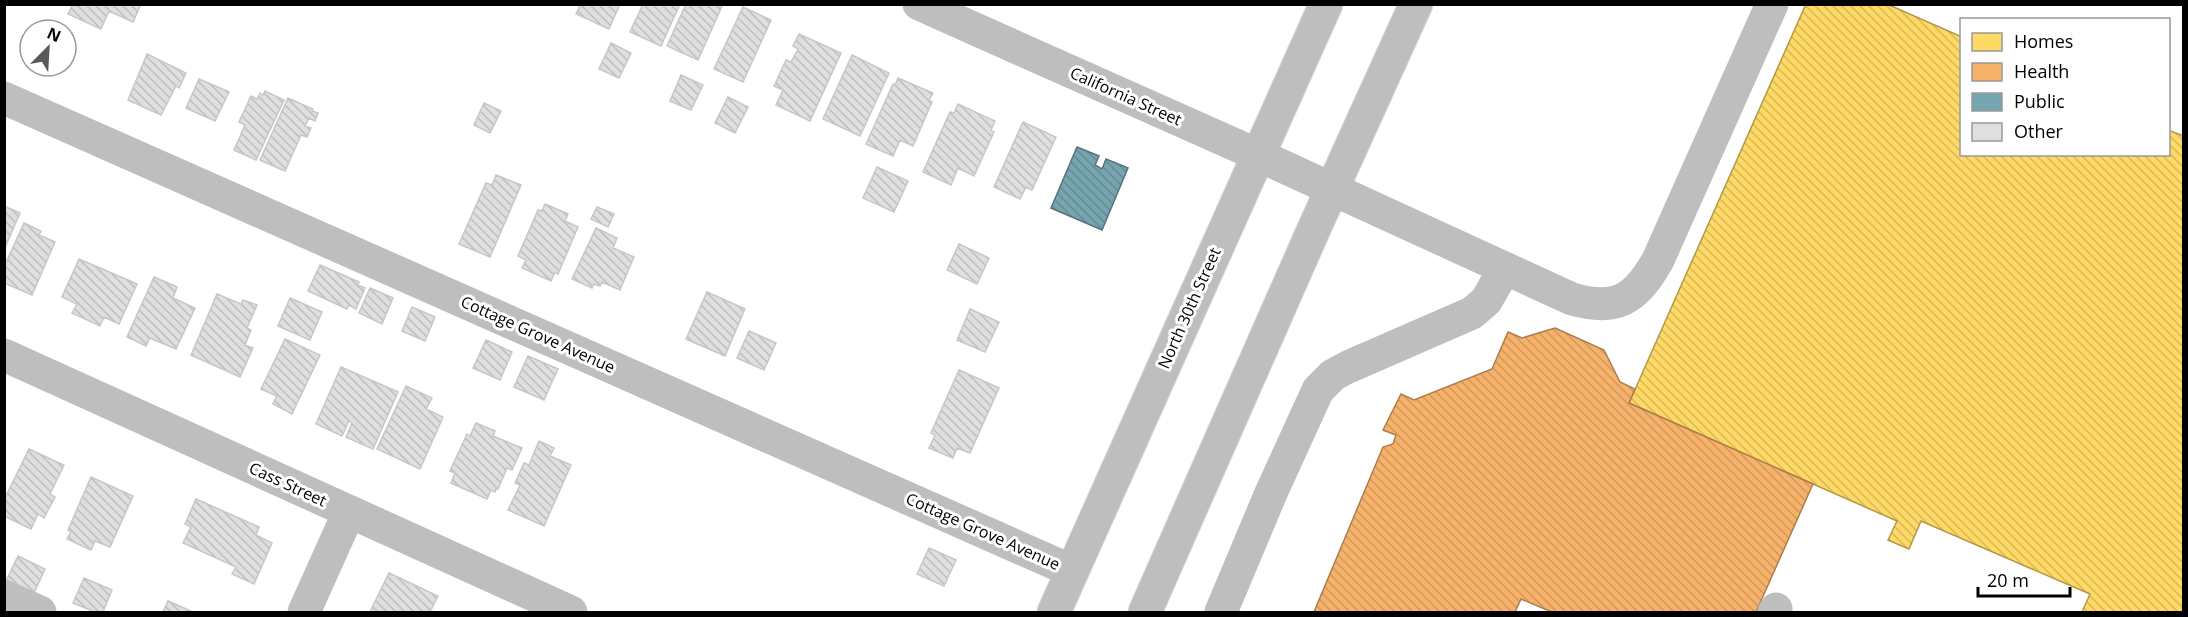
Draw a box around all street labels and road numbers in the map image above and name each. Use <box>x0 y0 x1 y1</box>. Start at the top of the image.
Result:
street label: California Street <box>1067 62 1186 131</box>
street label: North 30th Street <box>1152 244 1226 372</box>
street label: Cottage Grove Avenue <box>457 290 619 378</box>
street label: Cass Street <box>246 456 331 512</box>
street label: Cottage Grove Avenue <box>902 487 1064 575</box>

